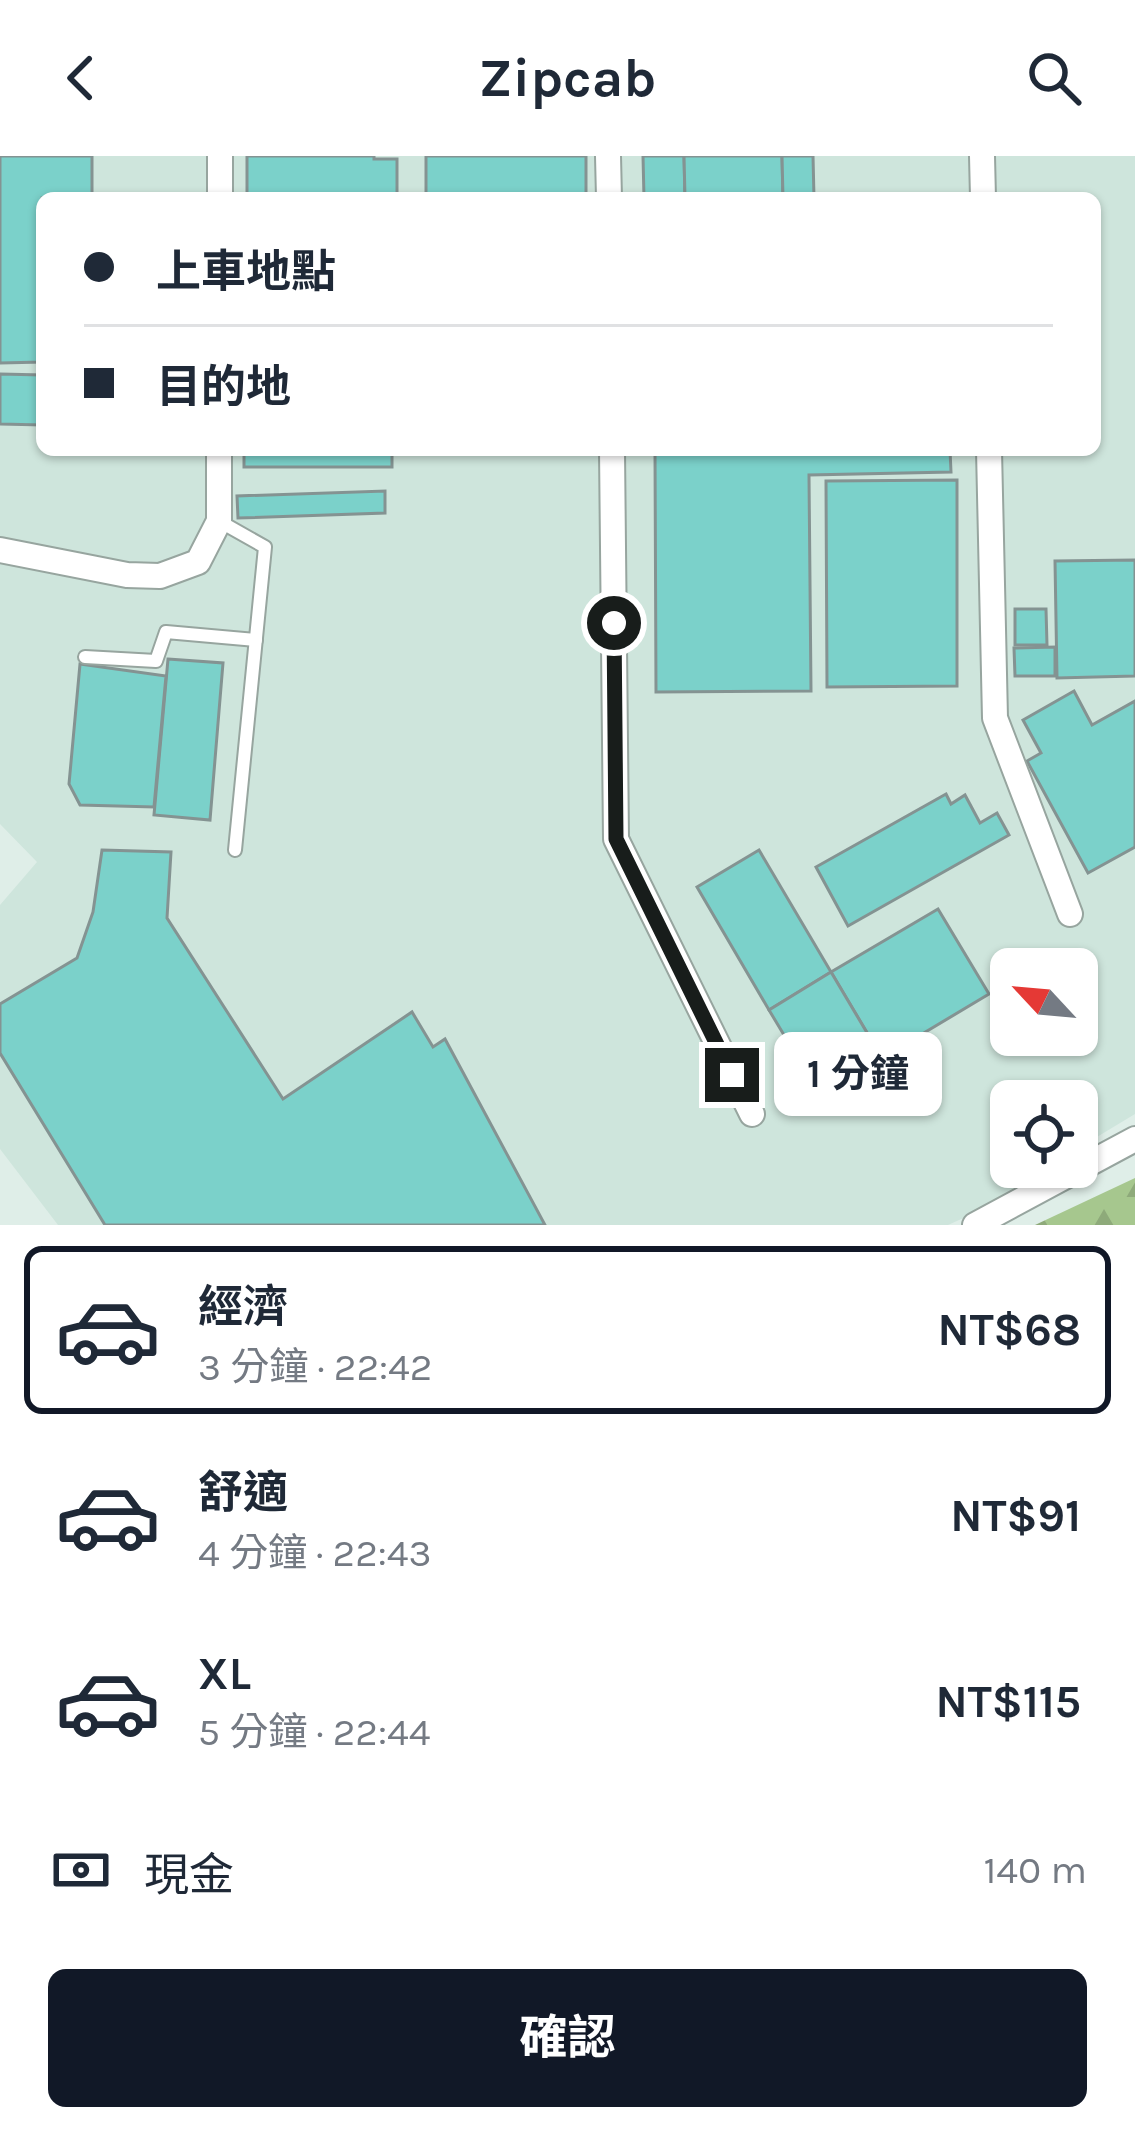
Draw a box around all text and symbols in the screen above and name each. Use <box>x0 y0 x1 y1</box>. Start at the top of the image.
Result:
icon: back <box>48 45 114 111</box>
icon: search <box>1021 45 1087 111</box>
text: Zipcab <box>479 46 656 110</box>
text: 上車地點 <box>156 246 336 298</box>
text: 目的地 <box>156 361 291 413</box>
route start <box>587 596 641 650</box>
north arrow <box>990 948 1098 1056</box>
map controls <box>990 948 1098 1188</box>
callout: 1 分鐘 <box>774 1033 942 1117</box>
route end <box>705 1048 759 1102</box>
text: 1 分鐘 <box>807 1051 909 1097</box>
button: locate <box>990 1080 1098 1188</box>
icon: car <box>54 1276 162 1384</box>
text: 經濟 <box>198 1281 288 1333</box>
text: NT$68 <box>937 1304 1081 1356</box>
text: 3 分鐘 · 22:42 <box>198 1344 432 1390</box>
icon: car <box>54 1462 162 1570</box>
text: 舒適 <box>198 1467 288 1519</box>
text: NT$91 <box>950 1490 1081 1542</box>
text: 4 分鐘 · 22:43 <box>198 1530 432 1576</box>
icon: car <box>54 1648 162 1756</box>
text: XL <box>198 1648 251 1700</box>
text: NT$115 <box>936 1676 1081 1728</box>
text: 5 分鐘 · 22:44 <box>198 1709 431 1755</box>
icon: cash <box>48 1837 114 1903</box>
text: 140 m <box>983 1847 1087 1893</box>
text: 現金 <box>144 1849 234 1901</box>
button: 確認 <box>48 1969 1087 2107</box>

